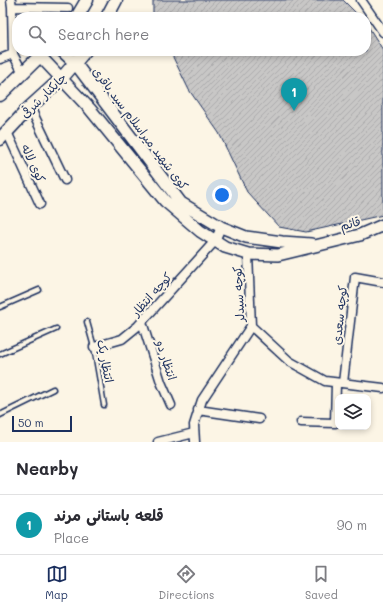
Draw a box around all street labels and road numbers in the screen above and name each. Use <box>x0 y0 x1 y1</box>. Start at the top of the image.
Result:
street label: کوی شهید میراسلام سید باقری <box>88 63 192 194</box>
street label: چایکنار شرقی <box>16 69 70 121</box>
street label: کوی لاله <box>18 141 50 185</box>
street label: قائم <box>338 212 363 236</box>
street label: کوچه سیدلر <box>229 266 247 323</box>
street label: کوچه انتظار <box>126 269 175 320</box>
street label: کوچه سعدی <box>328 285 350 345</box>
street label: انتظار دو <box>152 337 181 382</box>
street label: اتتظار یک <box>94 338 118 384</box>

